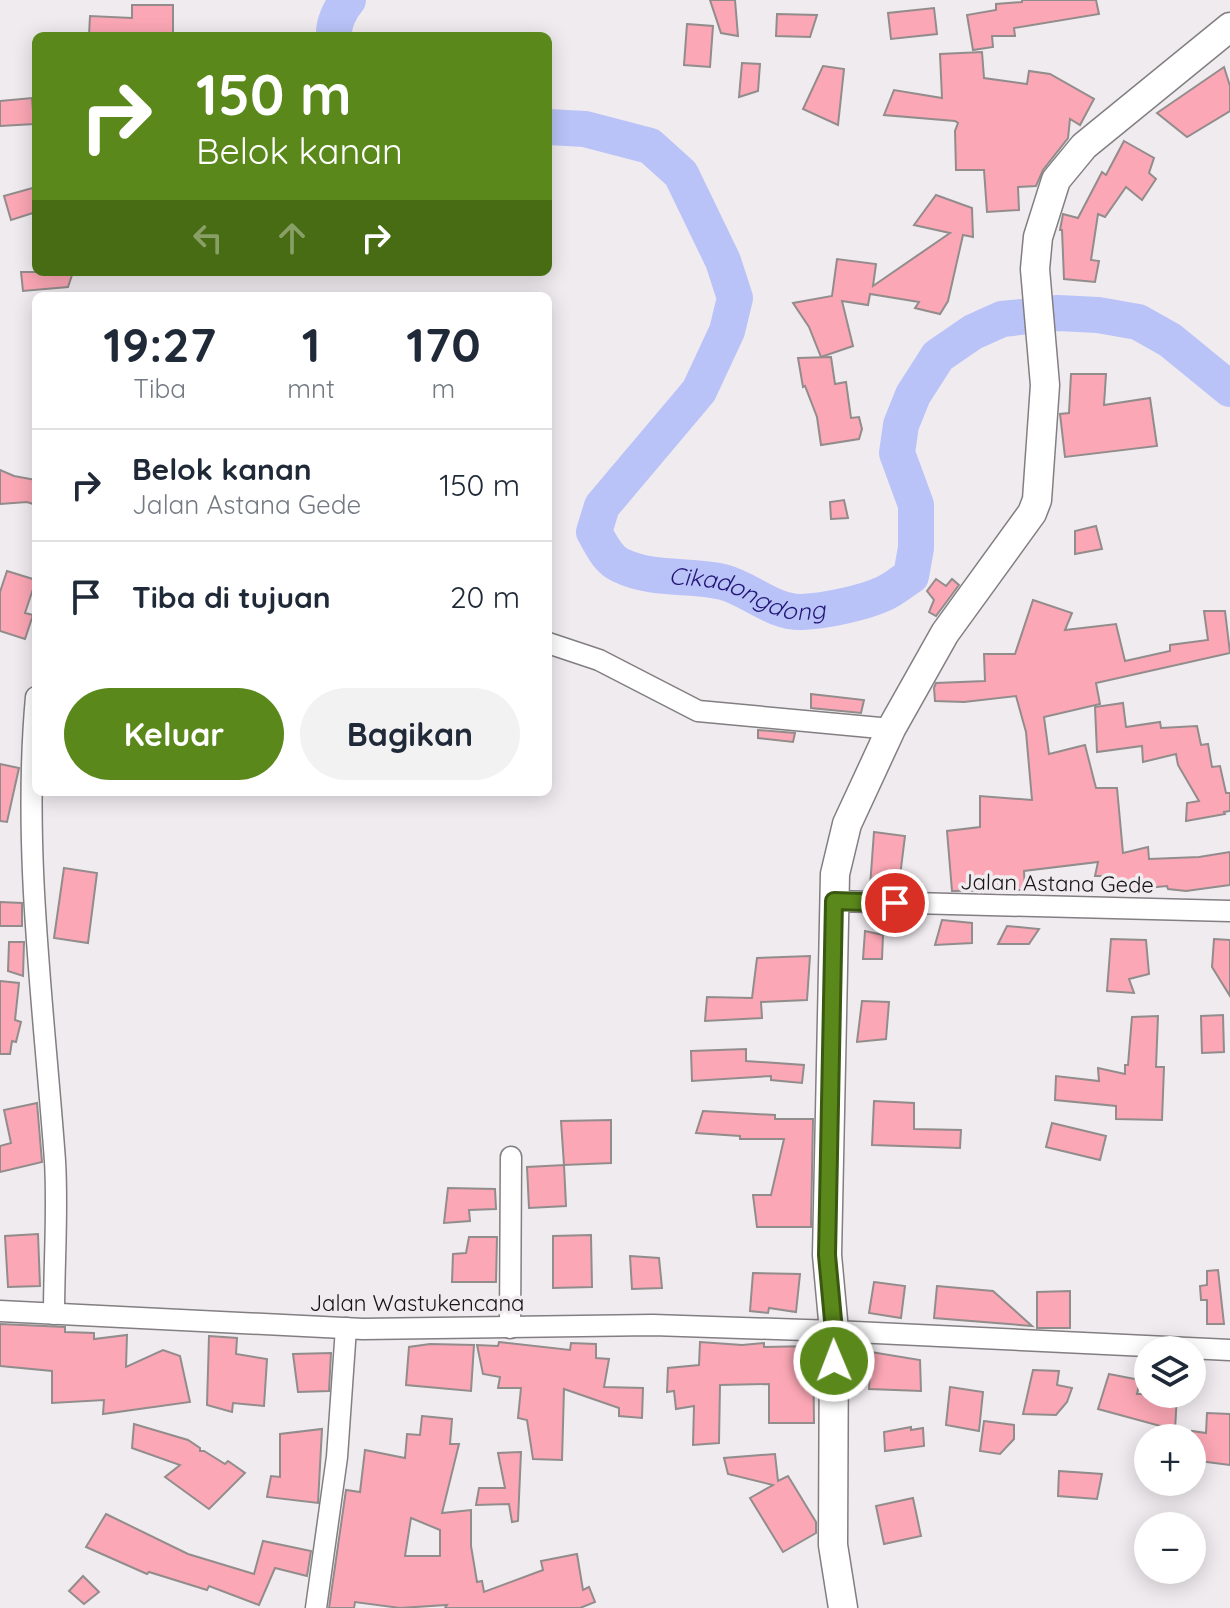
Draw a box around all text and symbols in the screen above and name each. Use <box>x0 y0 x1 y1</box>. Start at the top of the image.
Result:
text: 150 m <box>196 59 352 129</box>
icon: right <box>64 64 168 168</box>
text: Belok kanan <box>196 128 403 173</box>
icon: left <box>186 216 230 260</box>
icon: ahead <box>270 216 314 260</box>
icon: right <box>354 216 398 260</box>
text: 19:27 <box>103 314 216 374</box>
text: 1 <box>302 314 320 374</box>
text: 170 <box>406 314 481 374</box>
text: Tiba <box>133 372 186 405</box>
text: mnt <box>287 372 335 405</box>
text: m <box>432 372 455 405</box>
text: Belok kanan <box>132 450 312 488</box>
icon: right <box>64 463 108 507</box>
text: 150 m <box>439 466 520 504</box>
text: Jalan Astana Gede <box>132 488 361 521</box>
water label: Cikadongdong <box>668 560 829 626</box>
icon: arrive <box>64 575 108 619</box>
text: Tiba di tujuan <box>132 578 331 616</box>
text: 20 m <box>450 578 520 616</box>
button: Keluar <box>64 688 284 780</box>
button: Bagikan <box>300 688 520 780</box>
street label: Jalan Astana Gede <box>960 867 1154 899</box>
pin <box>861 869 929 937</box>
icon: arrive <box>873 881 917 925</box>
street label: Jalan Wastukencana <box>310 1289 524 1317</box>
position arrow <box>792 1319 876 1403</box>
map controls <box>1134 1336 1206 1584</box>
button: layers <box>1134 1336 1206 1408</box>
button: + <box>1134 1424 1206 1496</box>
button: − <box>1134 1512 1206 1584</box>

